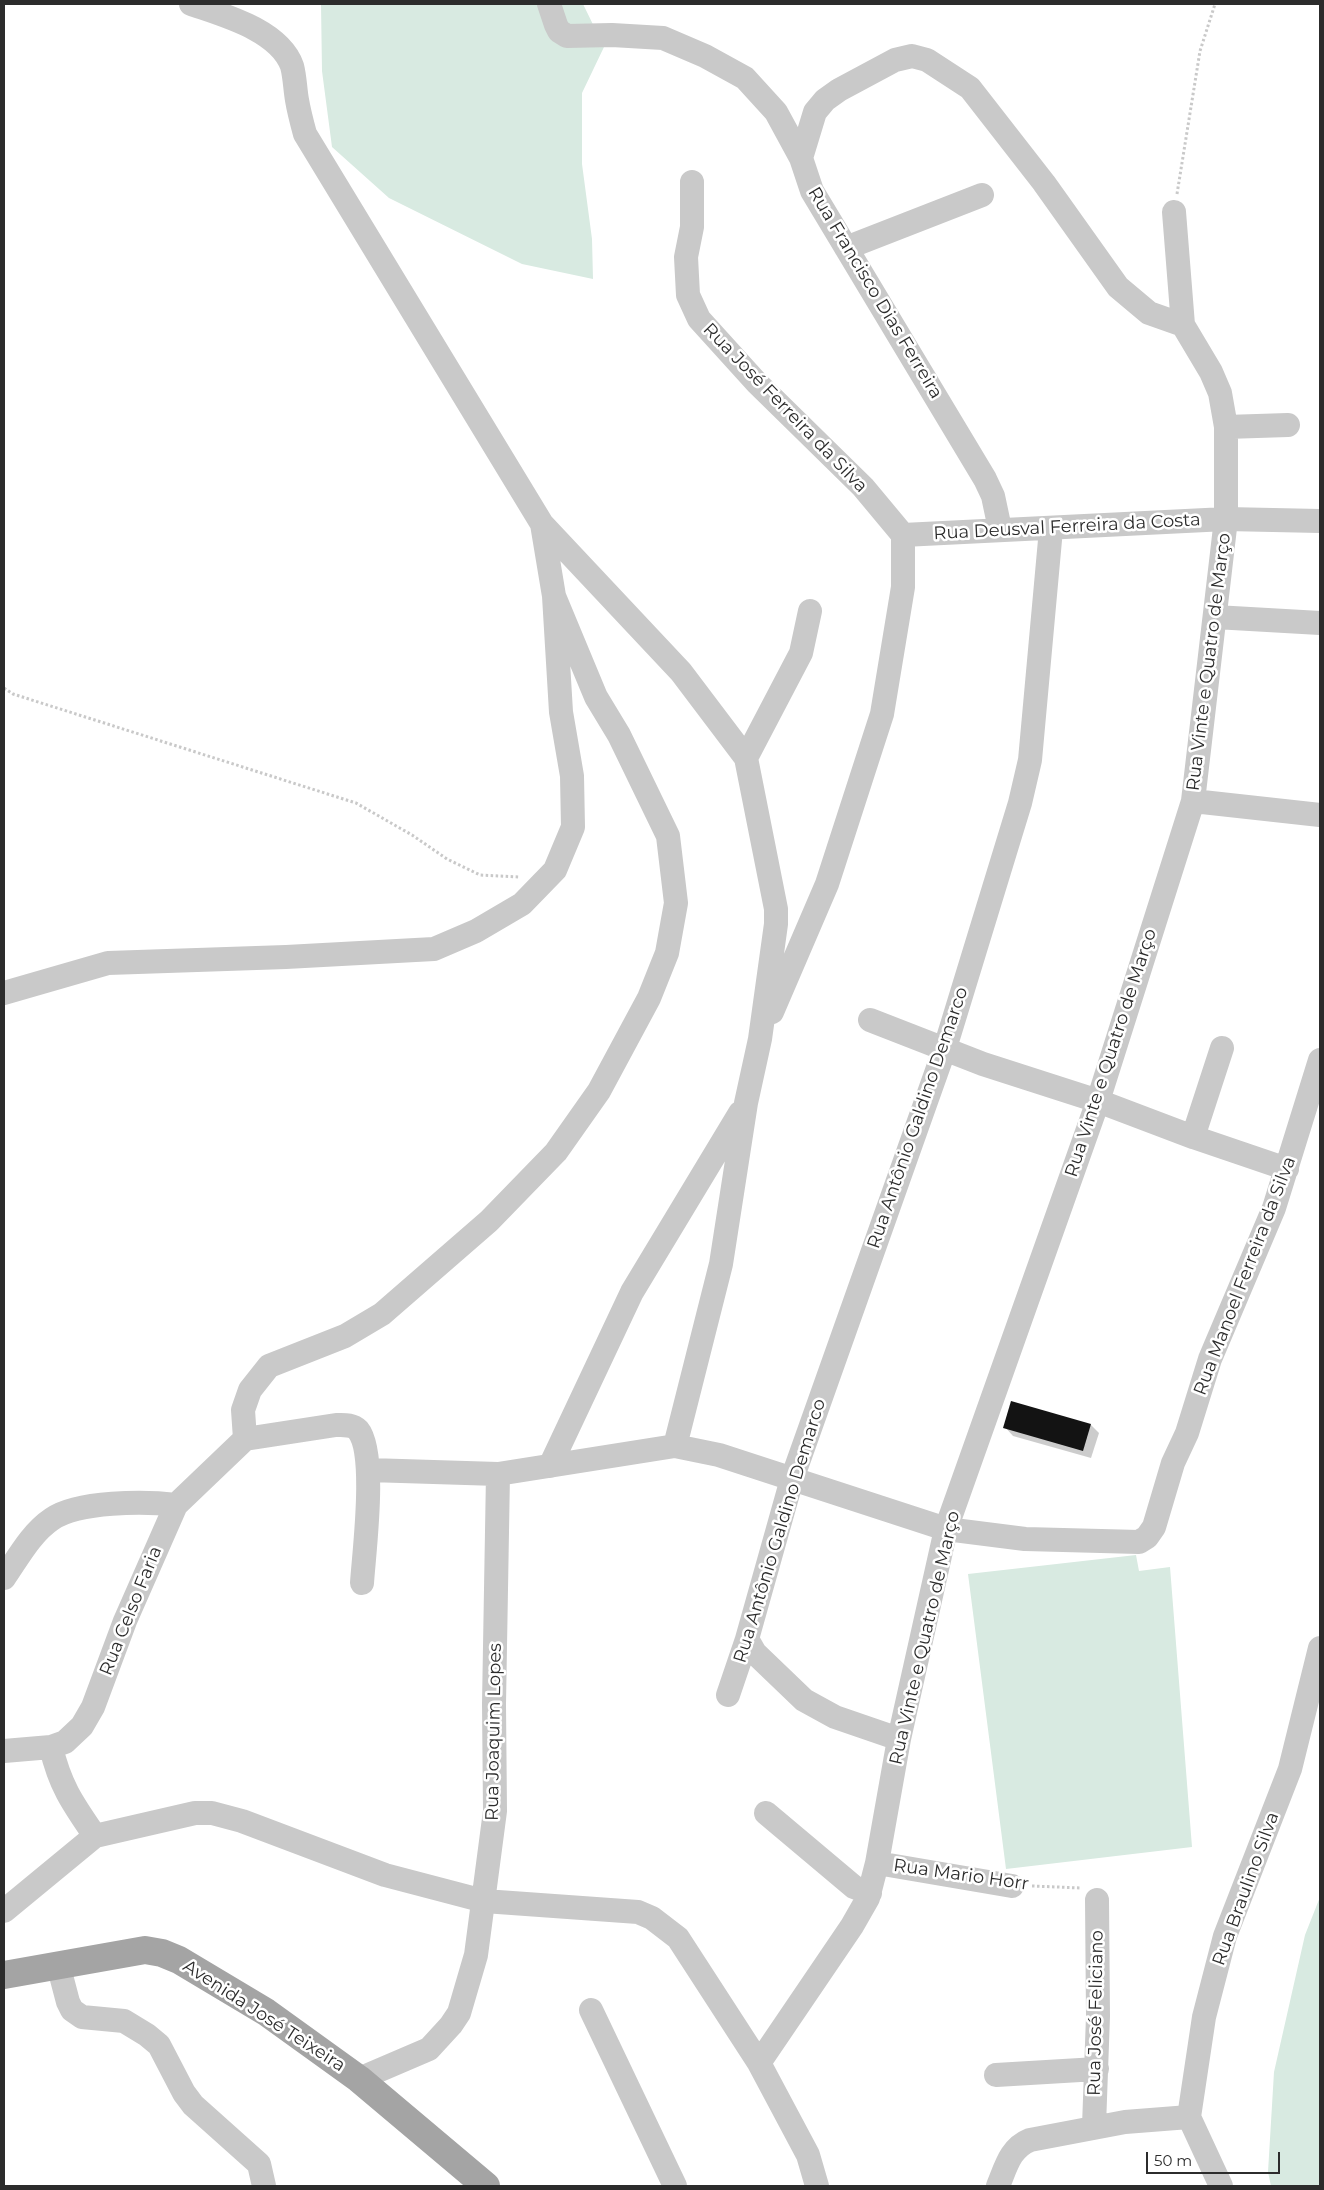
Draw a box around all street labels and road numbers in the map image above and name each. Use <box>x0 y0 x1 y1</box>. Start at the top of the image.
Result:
street label: Rua Francisco Dias Ferreira <box>803 183 947 403</box>
street label: Rua José Ferreira da Silva <box>698 319 872 497</box>
street label: Rua Deusval Ferreira da Costa <box>933 509 1201 545</box>
street label: Rua Vinte e Quatro de Março <box>1182 532 1236 792</box>
street label: Rua Vinte e Quatro de Março <box>1061 926 1161 1180</box>
street label: Rua Antônio Galdino Demarco <box>863 984 973 1252</box>
street label: Rua Manoel Ferreira da Silva <box>1189 1154 1301 1398</box>
street label: Rua Antônio Galdino Demarco <box>729 1396 831 1666</box>
street label: Rua Vinte e Quatro de Março <box>885 1509 965 1767</box>
street label: Rua Celso Faria <box>95 1543 167 1679</box>
street label: Rua Joaquim Lopes <box>482 1643 506 1821</box>
street label: Rua Braulino Silva <box>1208 1809 1284 1969</box>
street label: Rua Mario Horr <box>892 1855 1030 1895</box>
street label: Rua José Feliciano <box>1084 1930 1108 2096</box>
street label: Avenida José Teixeira <box>179 1955 349 2077</box>

